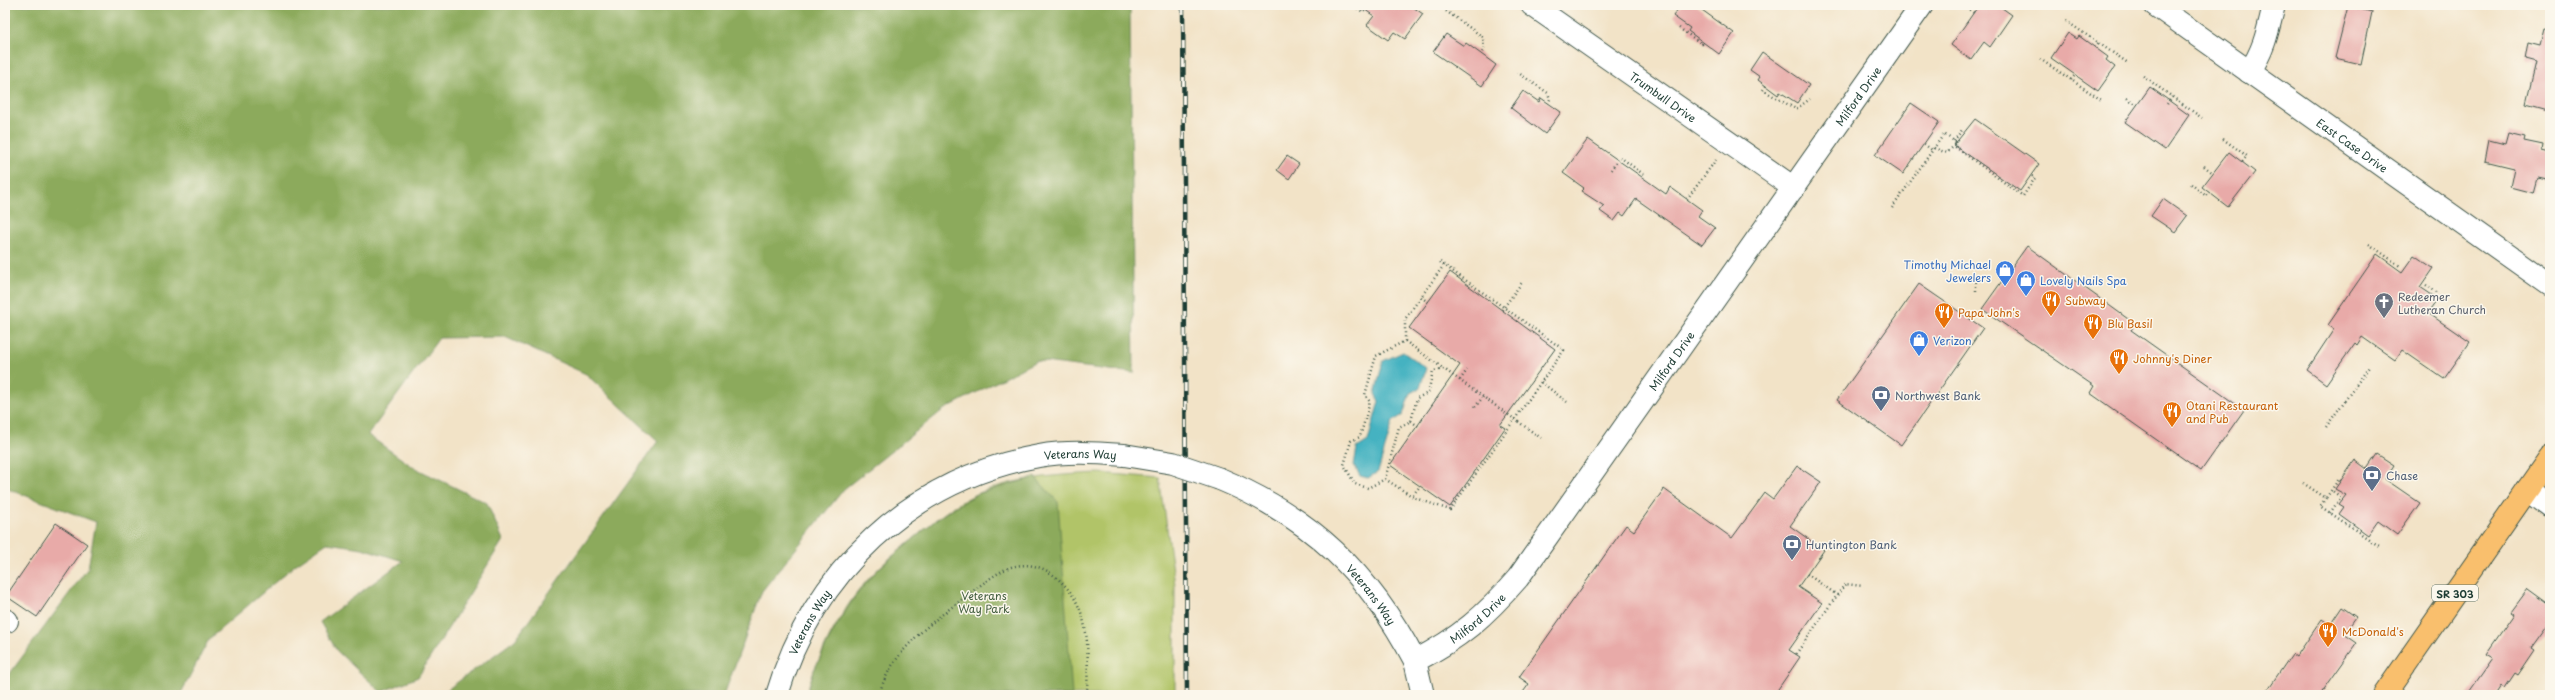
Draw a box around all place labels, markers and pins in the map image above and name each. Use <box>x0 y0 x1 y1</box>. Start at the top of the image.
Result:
place label: Timothy Michael Jewelers <box>1904 256 1991 286</box>
shop icon: Timothy Michael Jewelers <box>1994 259 2016 287</box>
shop icon: Lovely Nails Spa <box>2015 269 2037 297</box>
place label: Lovely Nails Spa <box>2040 272 2127 289</box>
place label: Redeemer Lutheran Church <box>2398 288 2486 318</box>
restaurant icon: Subway <box>2040 289 2062 317</box>
church icon: Redeemer Lutheran Church <box>2373 291 2395 319</box>
place label: Subway <box>2065 292 2106 309</box>
restaurant icon: Papa John's <box>1933 301 1955 329</box>
place label: Papa John's <box>1958 304 2020 321</box>
restaurant icon: Blu Basil <box>2082 312 2104 340</box>
place label: Blu Basil <box>2107 315 2153 332</box>
shop icon: Verizon <box>1908 329 1930 357</box>
place label: Verizon <box>1933 332 1972 349</box>
restaurant icon: Johnny's Diner <box>2108 347 2130 375</box>
place label: Johnny's Diner <box>2133 350 2213 367</box>
bank icon: Northwest Bank <box>1870 384 1892 412</box>
place label: Northwest Bank <box>1895 387 1981 404</box>
place label: Otani Restaurant and Pub <box>2186 397 2279 427</box>
restaurant icon: Otani Restaurant and Pub <box>2161 400 2183 428</box>
bank icon: Chase <box>2361 464 2383 492</box>
place label: Chase <box>2386 467 2418 484</box>
bank icon: Huntington Bank <box>1781 533 1803 561</box>
place label: Huntington Bank <box>1806 536 1897 553</box>
restaurant icon: McDonald's <box>2317 620 2339 648</box>
place label: McDonald's <box>2342 623 2404 640</box>

